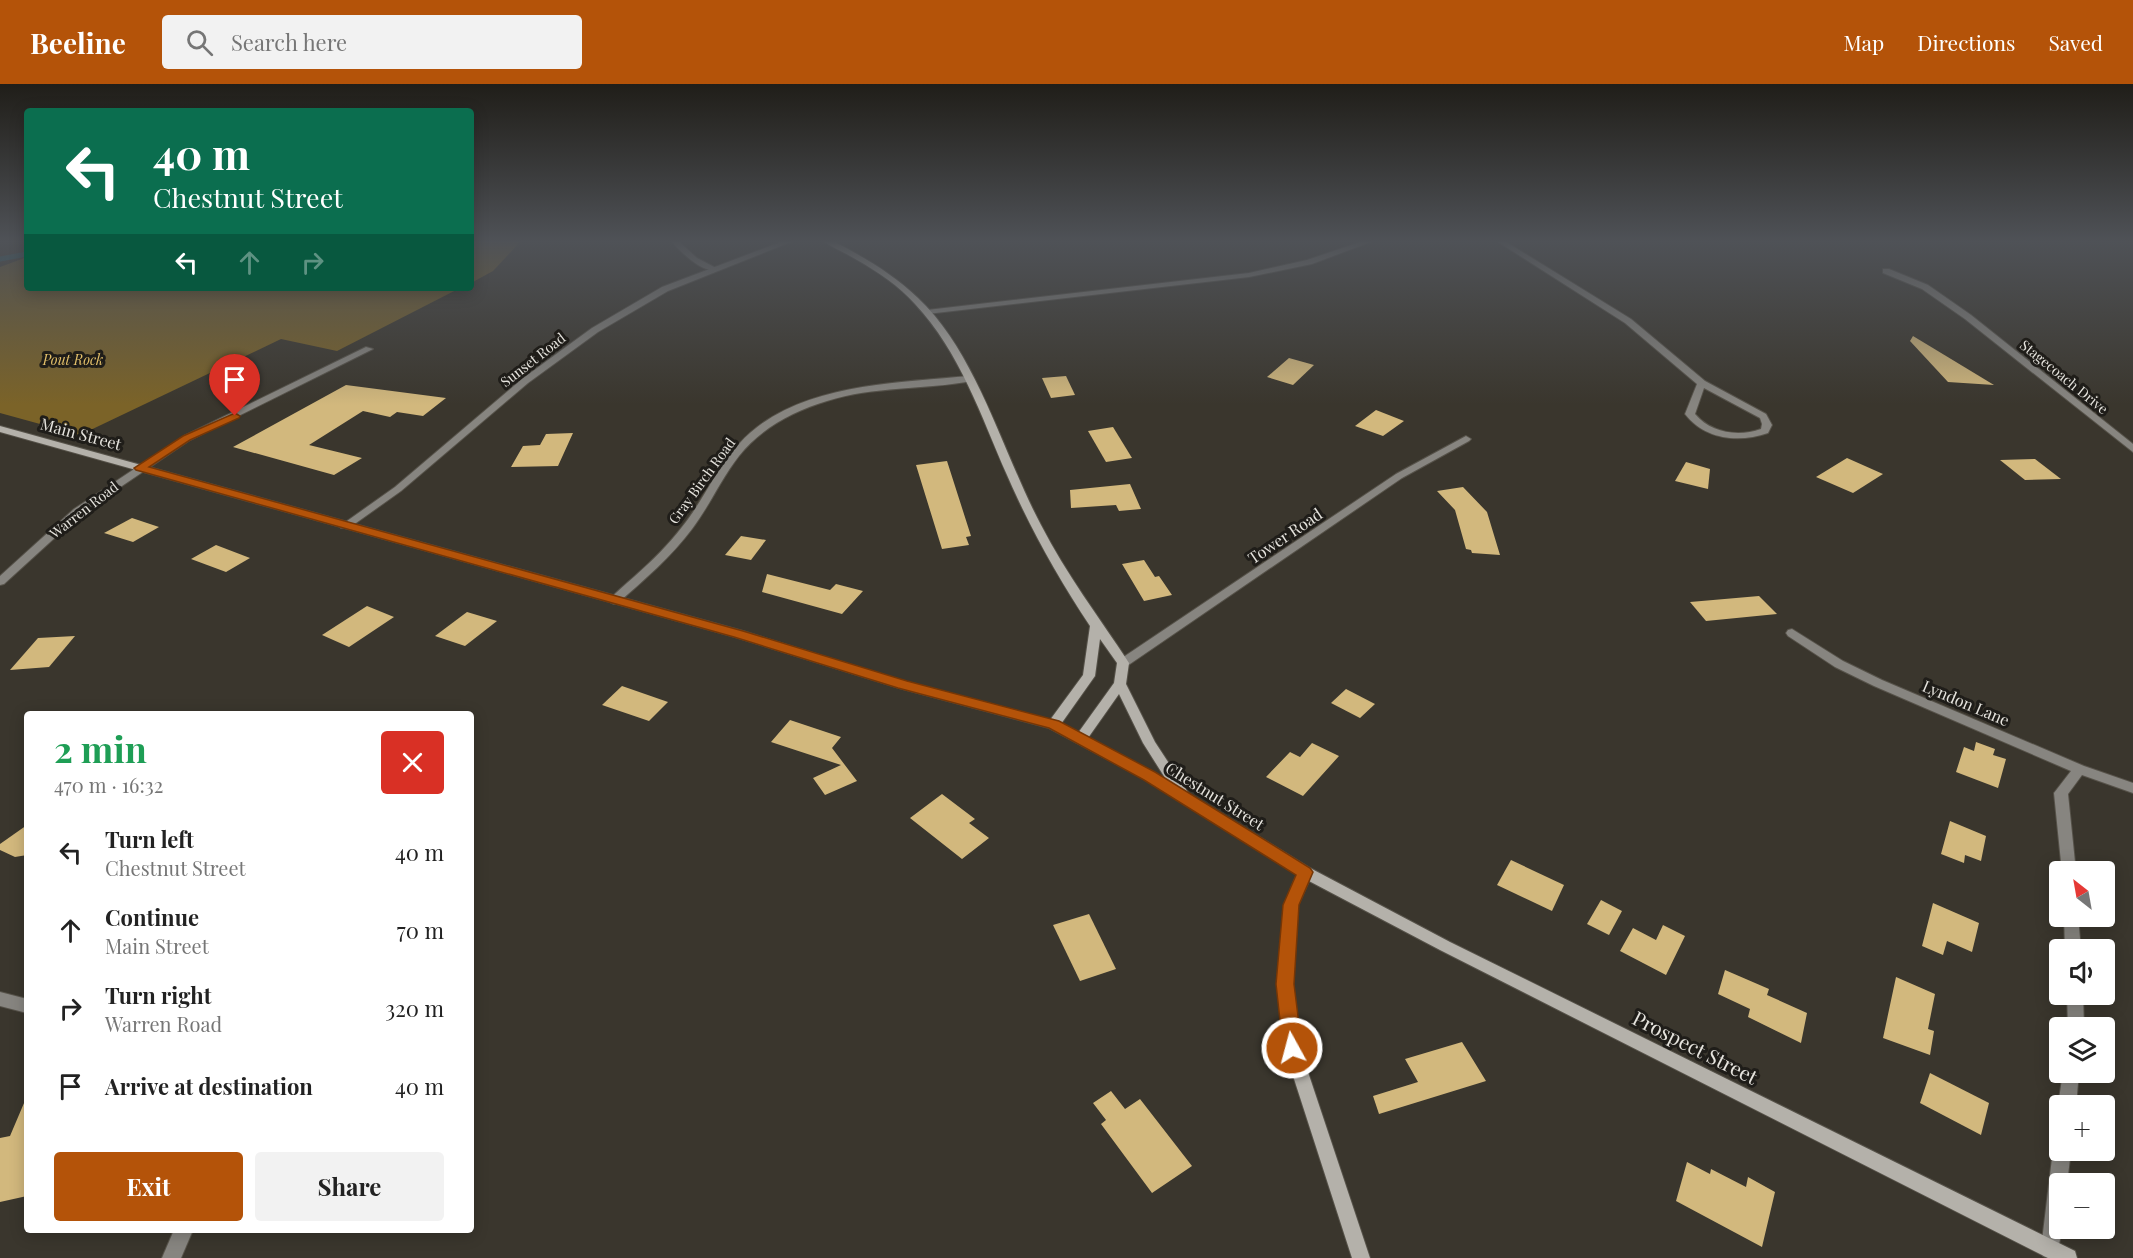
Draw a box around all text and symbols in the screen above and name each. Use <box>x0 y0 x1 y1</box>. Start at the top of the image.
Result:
search box <box>162 15 582 69</box>
text: Beeline <box>30 24 126 61</box>
icon: search <box>183 26 216 59</box>
text: Search here <box>231 27 347 57</box>
text: Map <box>1843 28 1884 56</box>
text: Directions <box>1917 28 2015 56</box>
text: Saved <box>2048 28 2103 56</box>
text: 40 m <box>153 125 250 181</box>
icon: left <box>54 132 132 210</box>
text: Chestnut Street <box>153 179 343 215</box>
icon: left <box>170 246 203 279</box>
icon: ahead <box>233 246 266 279</box>
icon: right <box>296 246 329 279</box>
street label: Sunset Road <box>496 328 569 391</box>
street label: Stagecoach Drive <box>2016 335 2112 418</box>
park label: Pout Rock <box>42 350 103 369</box>
pin <box>209 354 260 416</box>
icon: arrive <box>218 363 251 396</box>
street label: Main Street <box>38 413 124 454</box>
street label: Gray Birch Road <box>664 434 739 528</box>
street label: Warren Road <box>45 477 122 543</box>
street label: Tower Road <box>1243 503 1326 568</box>
street label: Lyndon Lane <box>1919 675 2013 730</box>
text: 2 min <box>54 724 147 772</box>
button: close <box>381 731 444 794</box>
street label: Chestnut Street <box>1162 757 1269 834</box>
text: 470 m · 16:32 <box>54 771 163 798</box>
text: Turn left <box>105 824 194 854</box>
icon: left <box>54 836 87 869</box>
text: 40 m <box>395 837 444 867</box>
text: Chestnut Street <box>105 854 246 881</box>
north arrow <box>2049 861 2115 927</box>
map controls <box>2049 861 2115 1239</box>
text: Continue <box>105 902 199 932</box>
icon: ahead <box>54 914 87 947</box>
text: 70 m <box>397 915 444 945</box>
text: Main Street <box>105 932 209 959</box>
button: sound <box>2049 939 2115 1005</box>
text: Turn right <box>105 980 211 1010</box>
icon: right <box>54 992 87 1025</box>
text: 320 m <box>385 993 444 1023</box>
street label: Prospect Street <box>1629 1004 1764 1090</box>
text: Warren Road <box>105 1010 222 1037</box>
position arrow <box>1260 1016 1324 1080</box>
button: layers <box>2049 1017 2115 1083</box>
icon: arrive <box>54 1070 87 1103</box>
text: Arrive at destination <box>105 1071 313 1101</box>
text: 40 m <box>395 1071 444 1101</box>
button: + <box>2049 1095 2115 1161</box>
button: Exit <box>54 1152 243 1221</box>
button: Share <box>255 1152 444 1221</box>
button: − <box>2049 1173 2115 1239</box>

